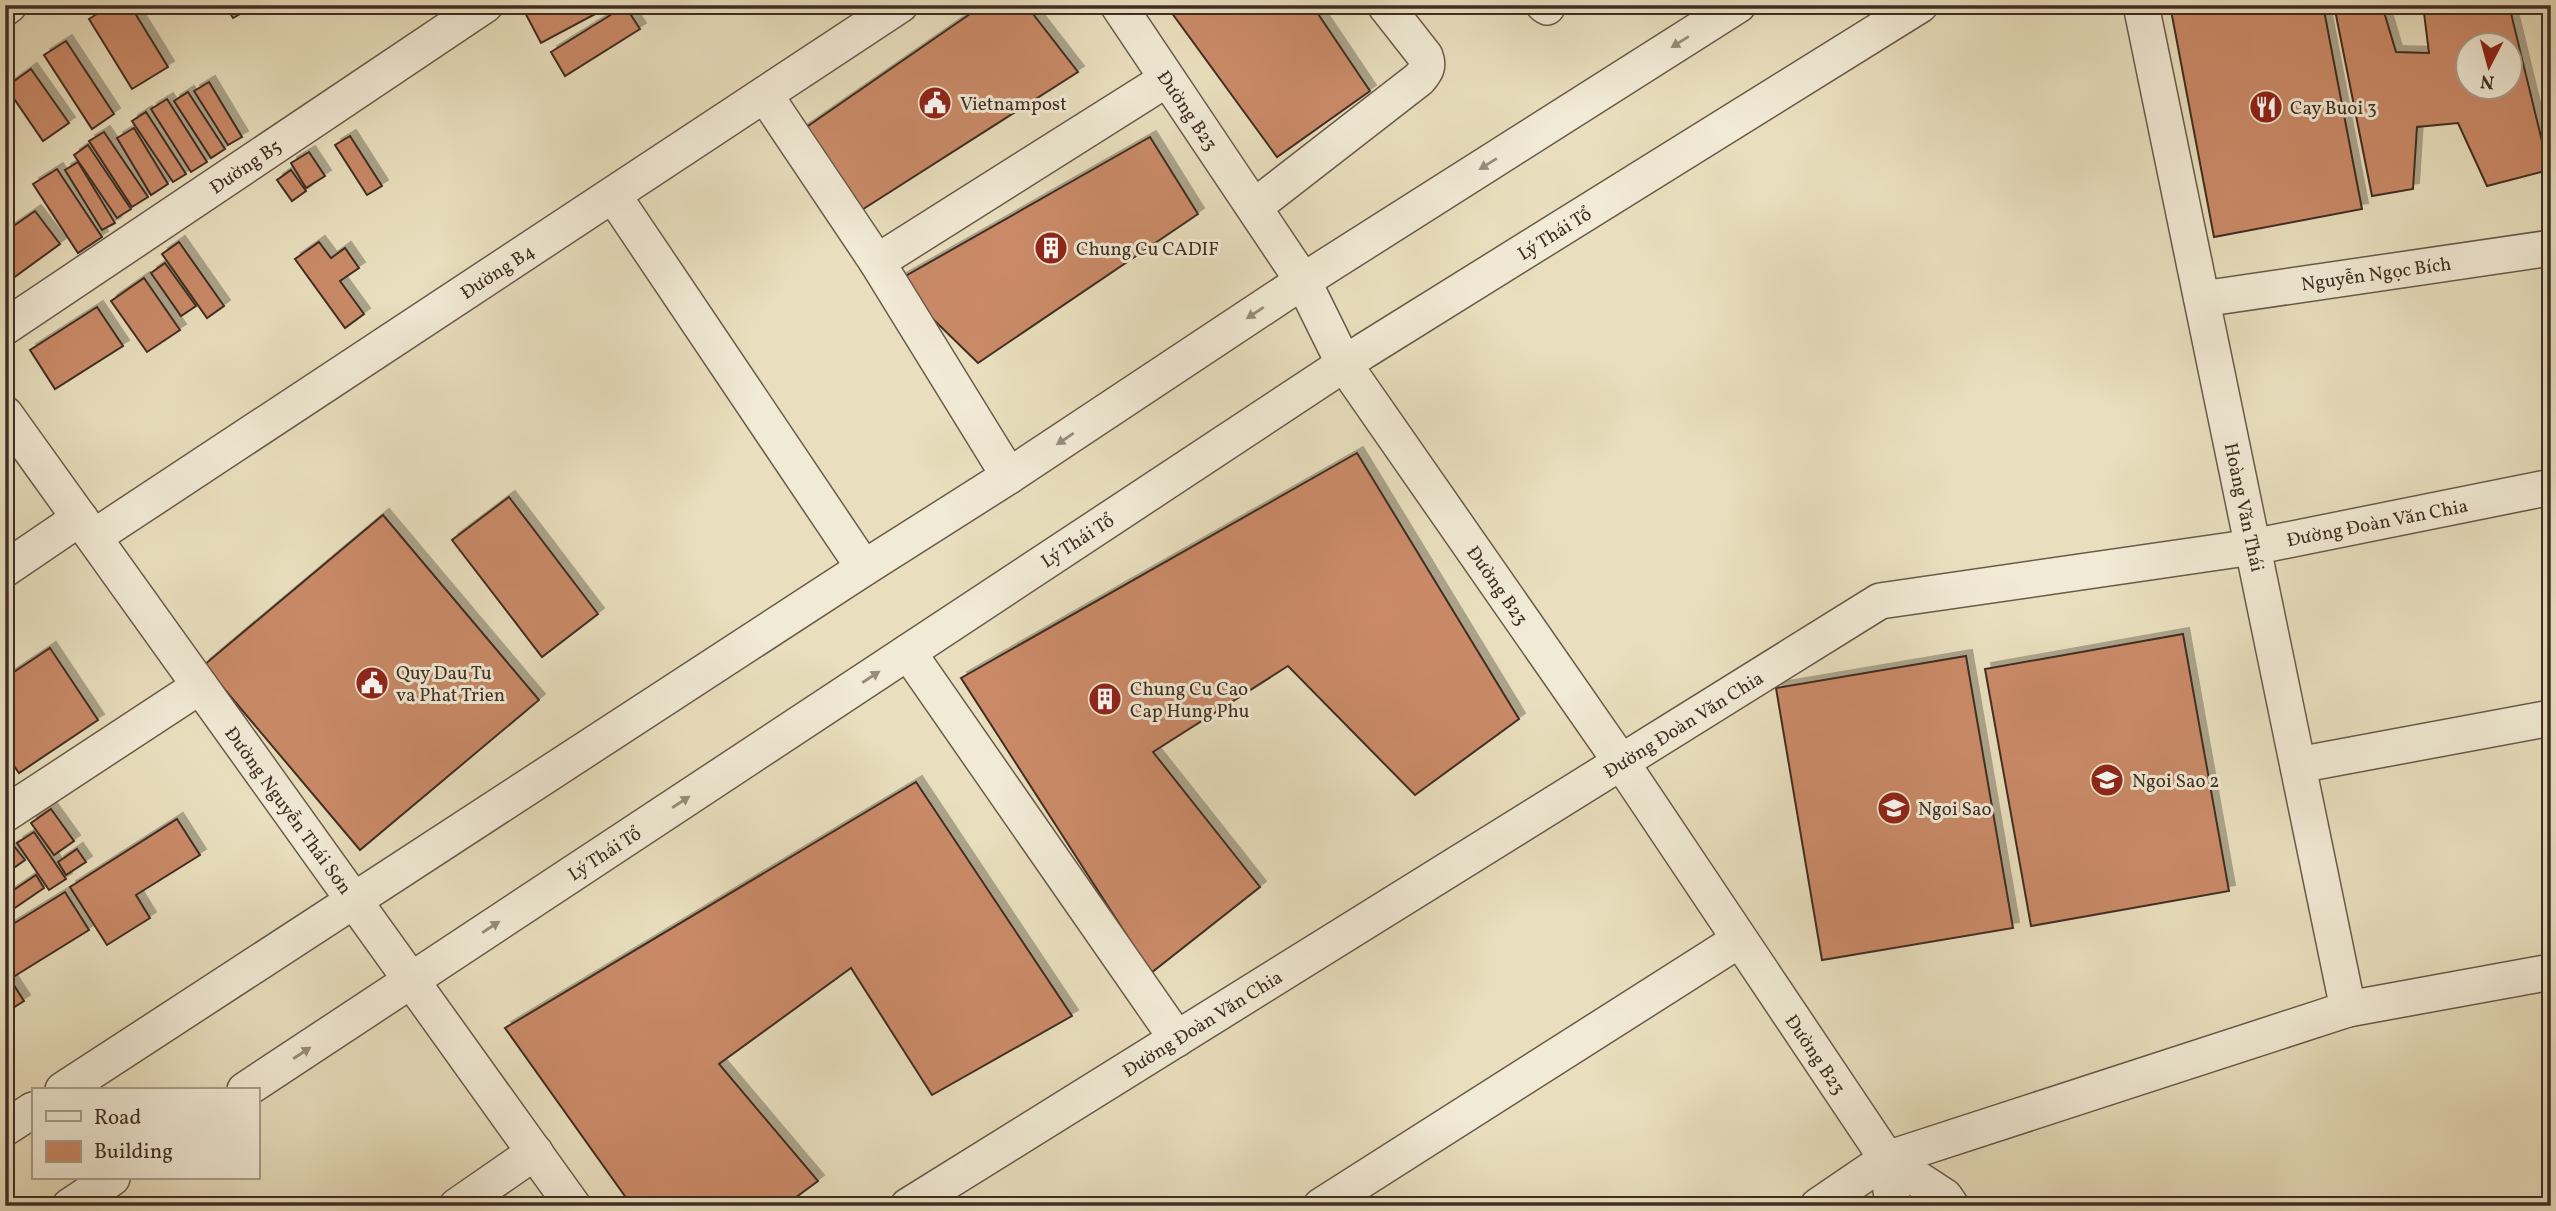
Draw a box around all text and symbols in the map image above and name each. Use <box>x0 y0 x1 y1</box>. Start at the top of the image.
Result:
north arrow <box>2454 32 2524 102</box>
one-way arrow <box>1670 35 1690 48</box>
street label: Đường B23 <box>1150 66 1223 156</box>
text: N <box>2479 67 2496 95</box>
public building icon: Vietnampost <box>916 84 954 122</box>
restaurant icon: Cay Buoi 3 <box>2247 88 2285 126</box>
place label: Vietnampost <box>960 92 1067 118</box>
place label: Cay Buoi 3 <box>2290 96 2377 122</box>
street label: Đường B5 <box>205 134 287 201</box>
one-way arrow <box>1478 157 1497 170</box>
street label: Lý Thái Tổ <box>1513 202 1597 268</box>
building icon: Chung Cu CADIF <box>1032 229 1070 267</box>
place label: Chung Cu CADIF <box>1076 237 1219 263</box>
street label: Đường B4 <box>456 239 540 306</box>
street label: Nguyễn Ngọc Bích <box>2300 252 2453 298</box>
one-way arrow <box>1246 306 1264 320</box>
one-way arrow <box>1056 432 1075 445</box>
street label: Hoàng Văn Thái <box>2217 440 2269 575</box>
street label: Đường Đoàn Văn Chia <box>2285 494 2470 554</box>
street label: Lý Thái Tổ <box>1036 508 1120 575</box>
street label: Đường B23 <box>1459 541 1533 631</box>
place label: Quy Dau Tu va Phat Trien <box>396 661 505 709</box>
public building icon: Quy Dau Tu va Phat Trien <box>353 664 391 702</box>
street label: Đường Đoàn Văn Chia <box>1599 666 1769 786</box>
one-way arrow <box>861 670 881 683</box>
place label: Chung Cu Cao Cap Hung Phu <box>1130 677 1250 725</box>
building icon: Chung Cu Cao Cap Hung Phu <box>1086 680 1124 718</box>
street label: Đường Nguyễn Thái Sơn <box>218 722 357 900</box>
school or university icon: Ngoi Sao 2 <box>2088 761 2126 799</box>
place label: Ngoi Sao 2 <box>2132 769 2220 795</box>
school or university icon: Ngoi Sao <box>1875 789 1913 827</box>
one-way arrow <box>672 796 691 809</box>
place label: Ngoi Sao <box>1918 797 1992 823</box>
street label: Lý Thái Tổ <box>563 821 647 888</box>
one-way arrow <box>482 921 501 934</box>
street label: Đường Đoàn Văn Chia <box>1118 965 1288 1085</box>
street label: Đường B23 <box>1778 1010 1851 1100</box>
one-way arrow <box>292 1046 311 1059</box>
legend <box>32 1088 259 1180</box>
text: Road <box>94 1104 141 1133</box>
text: Building <box>94 1138 173 1167</box>

